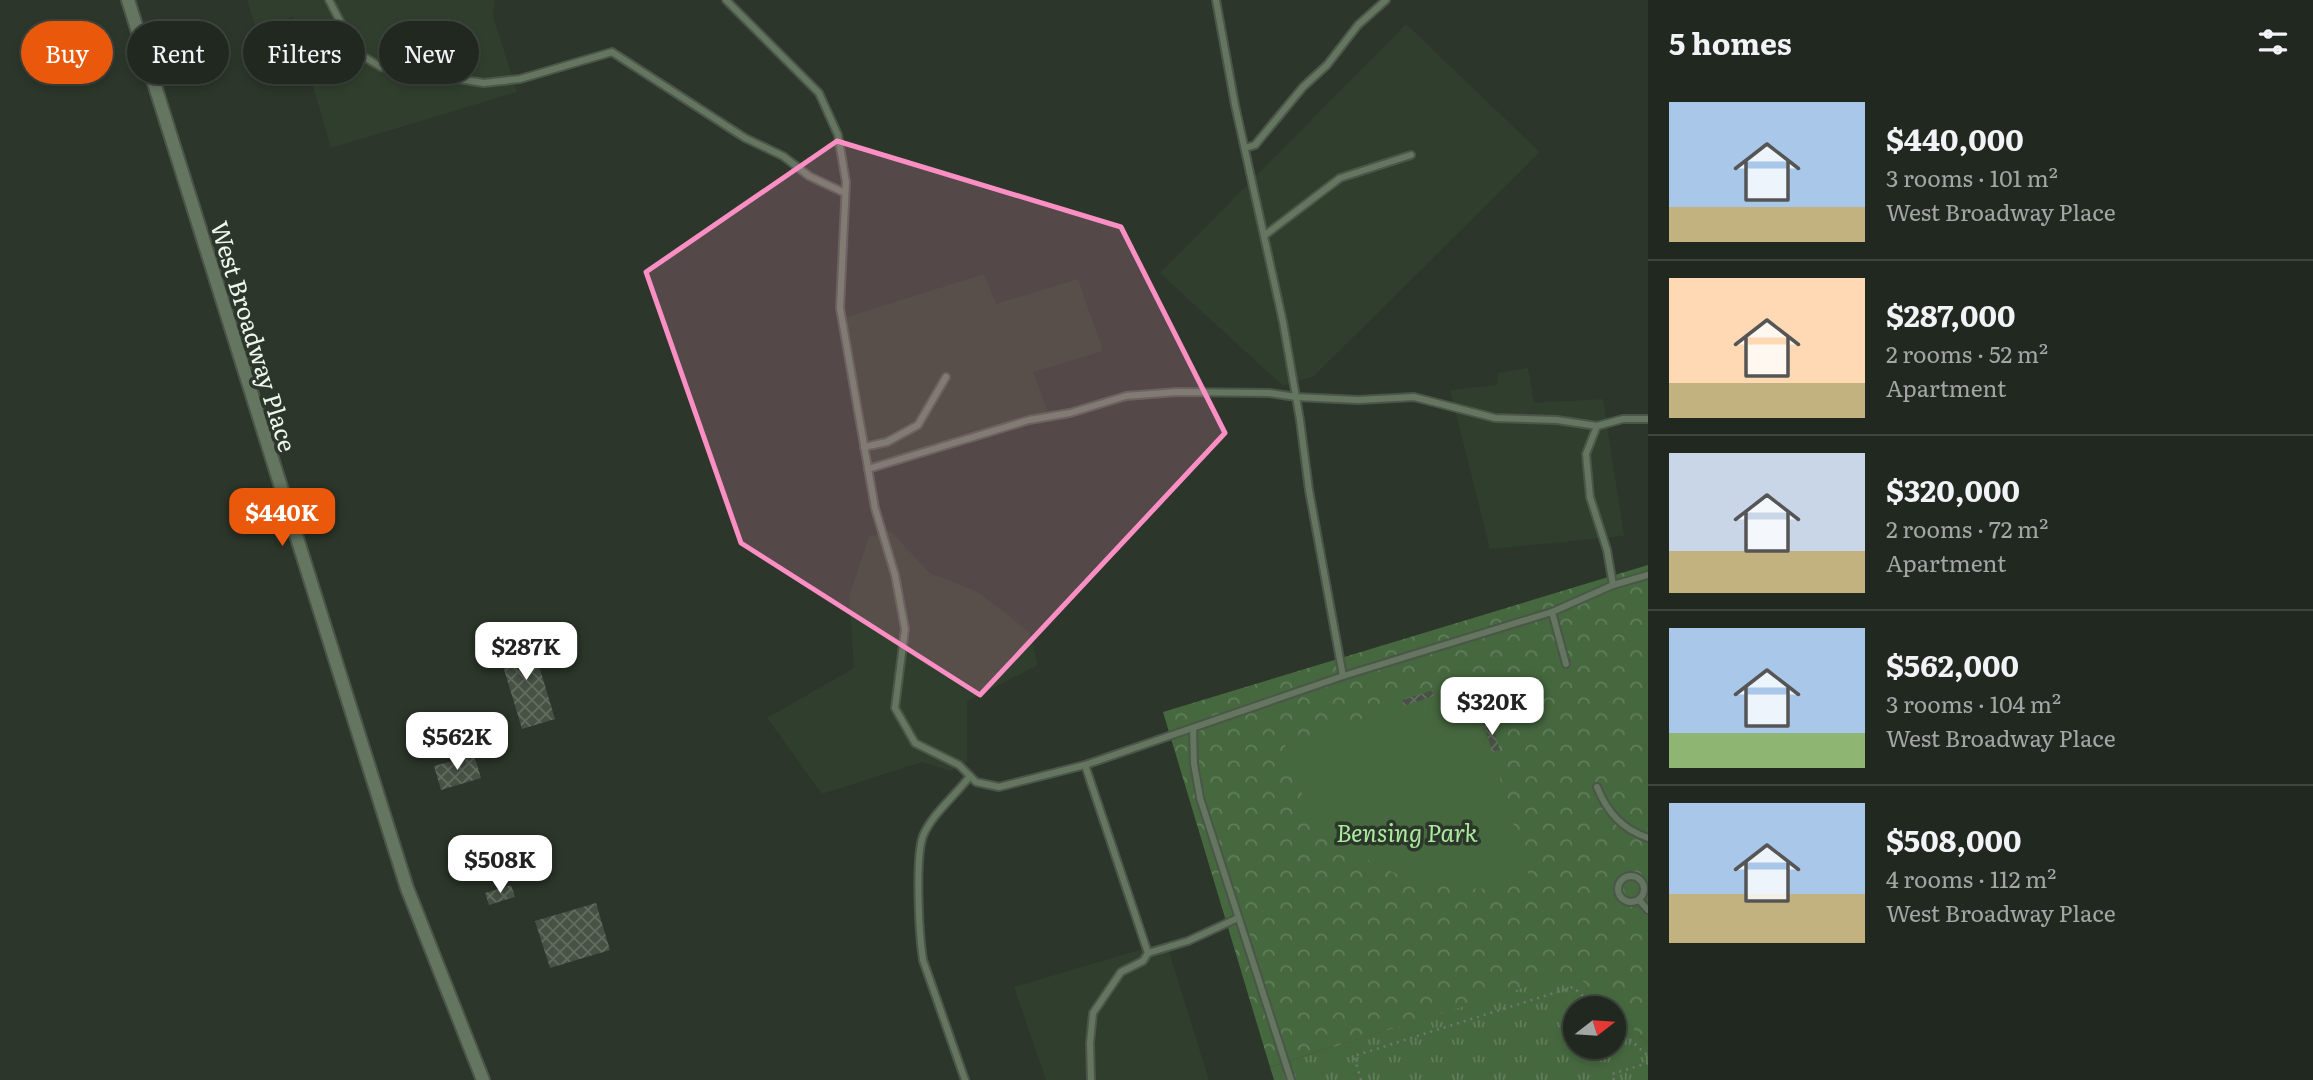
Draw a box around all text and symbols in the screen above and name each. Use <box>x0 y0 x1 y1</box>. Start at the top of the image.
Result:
text: 5 homes <box>1669 20 1792 64</box>
chip: Buy <box>21 21 113 84</box>
chip: Rent <box>127 21 229 84</box>
chip: Filters <box>243 21 365 84</box>
chip: New <box>379 21 479 84</box>
icon: filters <box>2254 23 2292 61</box>
text: $440,000 <box>1886 116 2024 160</box>
icon: home <box>1725 130 1809 214</box>
text: 3 rooms · 101 m² <box>1886 160 2058 194</box>
text: West Broadway Place <box>1886 194 2116 228</box>
street label: West Broadway Place <box>203 216 307 456</box>
text: $287,000 <box>1886 292 2016 336</box>
icon: home <box>1725 306 1809 390</box>
text: 2 rooms · 52 m² <box>1886 336 2048 370</box>
text: Apartment <box>1886 370 2006 404</box>
text: $320,000 <box>1886 467 2020 511</box>
icon: home <box>1725 481 1809 565</box>
pin: $440K <box>233 489 331 548</box>
text: $440K <box>245 494 319 528</box>
text: 2 rooms · 72 m² <box>1886 511 2048 545</box>
text: Apartment <box>1886 545 2006 579</box>
pin: $287K <box>477 622 575 682</box>
text: $287K <box>491 628 561 662</box>
text: $562,000 <box>1886 642 2019 686</box>
icon: home <box>1725 656 1809 740</box>
pin: $320K <box>1443 678 1541 737</box>
text: $320K <box>1457 683 1527 717</box>
text: 3 rooms · 104 m² <box>1886 686 2061 720</box>
pin: $562K <box>408 712 506 772</box>
text: $562K <box>422 718 492 752</box>
text: West Broadway Place <box>1886 720 2116 754</box>
park label: Bensing Park <box>1336 814 1478 849</box>
text: $508,000 <box>1886 817 2022 861</box>
icon: home <box>1725 831 1809 915</box>
pin: $508K <box>451 836 549 895</box>
text: $508K <box>464 841 536 875</box>
text: 4 rooms · 112 m² <box>1886 861 2056 895</box>
text: West Broadway Place <box>1886 895 2116 929</box>
north arrow <box>1563 996 1626 1059</box>
map controls <box>1563 996 1626 1059</box>

